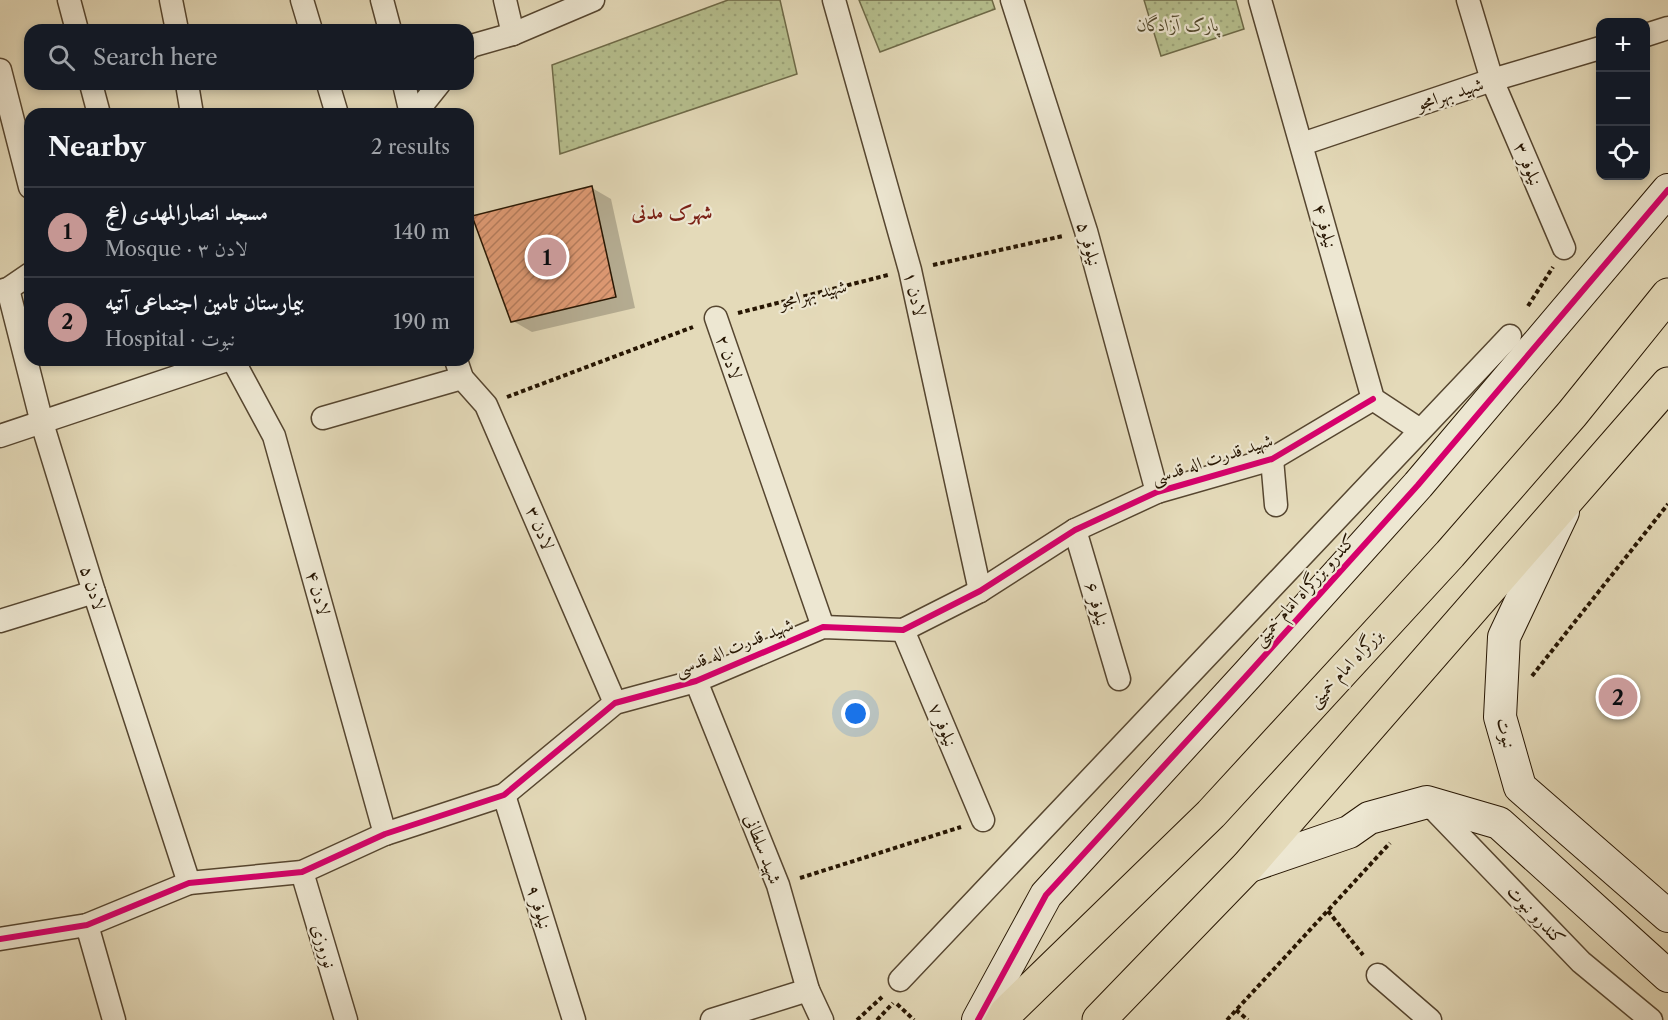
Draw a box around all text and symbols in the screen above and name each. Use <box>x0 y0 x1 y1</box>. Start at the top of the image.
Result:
park label: پارک آزادگان <box>1137 14 1221 38</box>
map controls <box>1596 18 1650 180</box>
button: + <box>1596 18 1650 72</box>
search box <box>24 24 474 90</box>
icon: search <box>45 41 78 74</box>
text: Search here <box>93 44 218 71</box>
button: − <box>1596 72 1650 126</box>
street label: شهید بهرامجو <box>1412 73 1486 117</box>
button: locate <box>1596 126 1650 180</box>
text: Nearby <box>48 131 146 163</box>
text: 2 results <box>371 135 450 159</box>
street label: نیلوفر ۳ <box>1508 139 1547 189</box>
text: مسجد انصارالمهدی (عج <box>105 199 268 226</box>
district label: شهرک مدنی <box>631 200 713 225</box>
street label: نیلوفر ۴ <box>1307 201 1342 251</box>
street label: نیلوفر ۵ <box>1071 219 1106 269</box>
text: 1 <box>63 220 72 244</box>
text: 140 m <box>393 220 450 244</box>
pin: 1 <box>528 234 566 280</box>
text: Mosque · لادن ۳ <box>105 237 248 261</box>
street label: لادن ۱ <box>899 269 931 319</box>
street label: شهید بهرامجو <box>775 275 849 314</box>
text: بیمارستان تامین اجتماعی آتیه <box>105 289 304 316</box>
text: 2 <box>62 310 73 334</box>
text: 190 m <box>393 310 450 334</box>
text: Hospital · نبوت <box>105 327 235 351</box>
street label: لادن ۲ <box>711 332 747 382</box>
street label: شهید قدرت اله قدسی <box>1149 429 1276 491</box>
street label: لادن ۳ <box>521 503 559 553</box>
street label: کندرو بزرگراه امام خمینی <box>1247 529 1364 654</box>
street label: لادن ۵ <box>76 563 110 613</box>
street label: لادن ۴ <box>301 568 335 618</box>
street label: نیلوفر ۶ <box>1079 579 1114 629</box>
street label: شهید قدرت اله قدسی <box>671 613 797 683</box>
street label: بزرگراه امام خمینی <box>1302 623 1391 715</box>
pin: 2 <box>1598 674 1638 720</box>
your location <box>841 699 870 728</box>
street label: نیلوفر ۷ <box>923 700 962 750</box>
street label: نبوت <box>1492 715 1520 751</box>
street label: شهید سلطانی <box>739 811 786 887</box>
street label: کندرو نبوت <box>1502 880 1570 950</box>
street label: نیلوفر ۹ <box>521 882 556 932</box>
street label: نوروزی <box>307 921 341 971</box>

